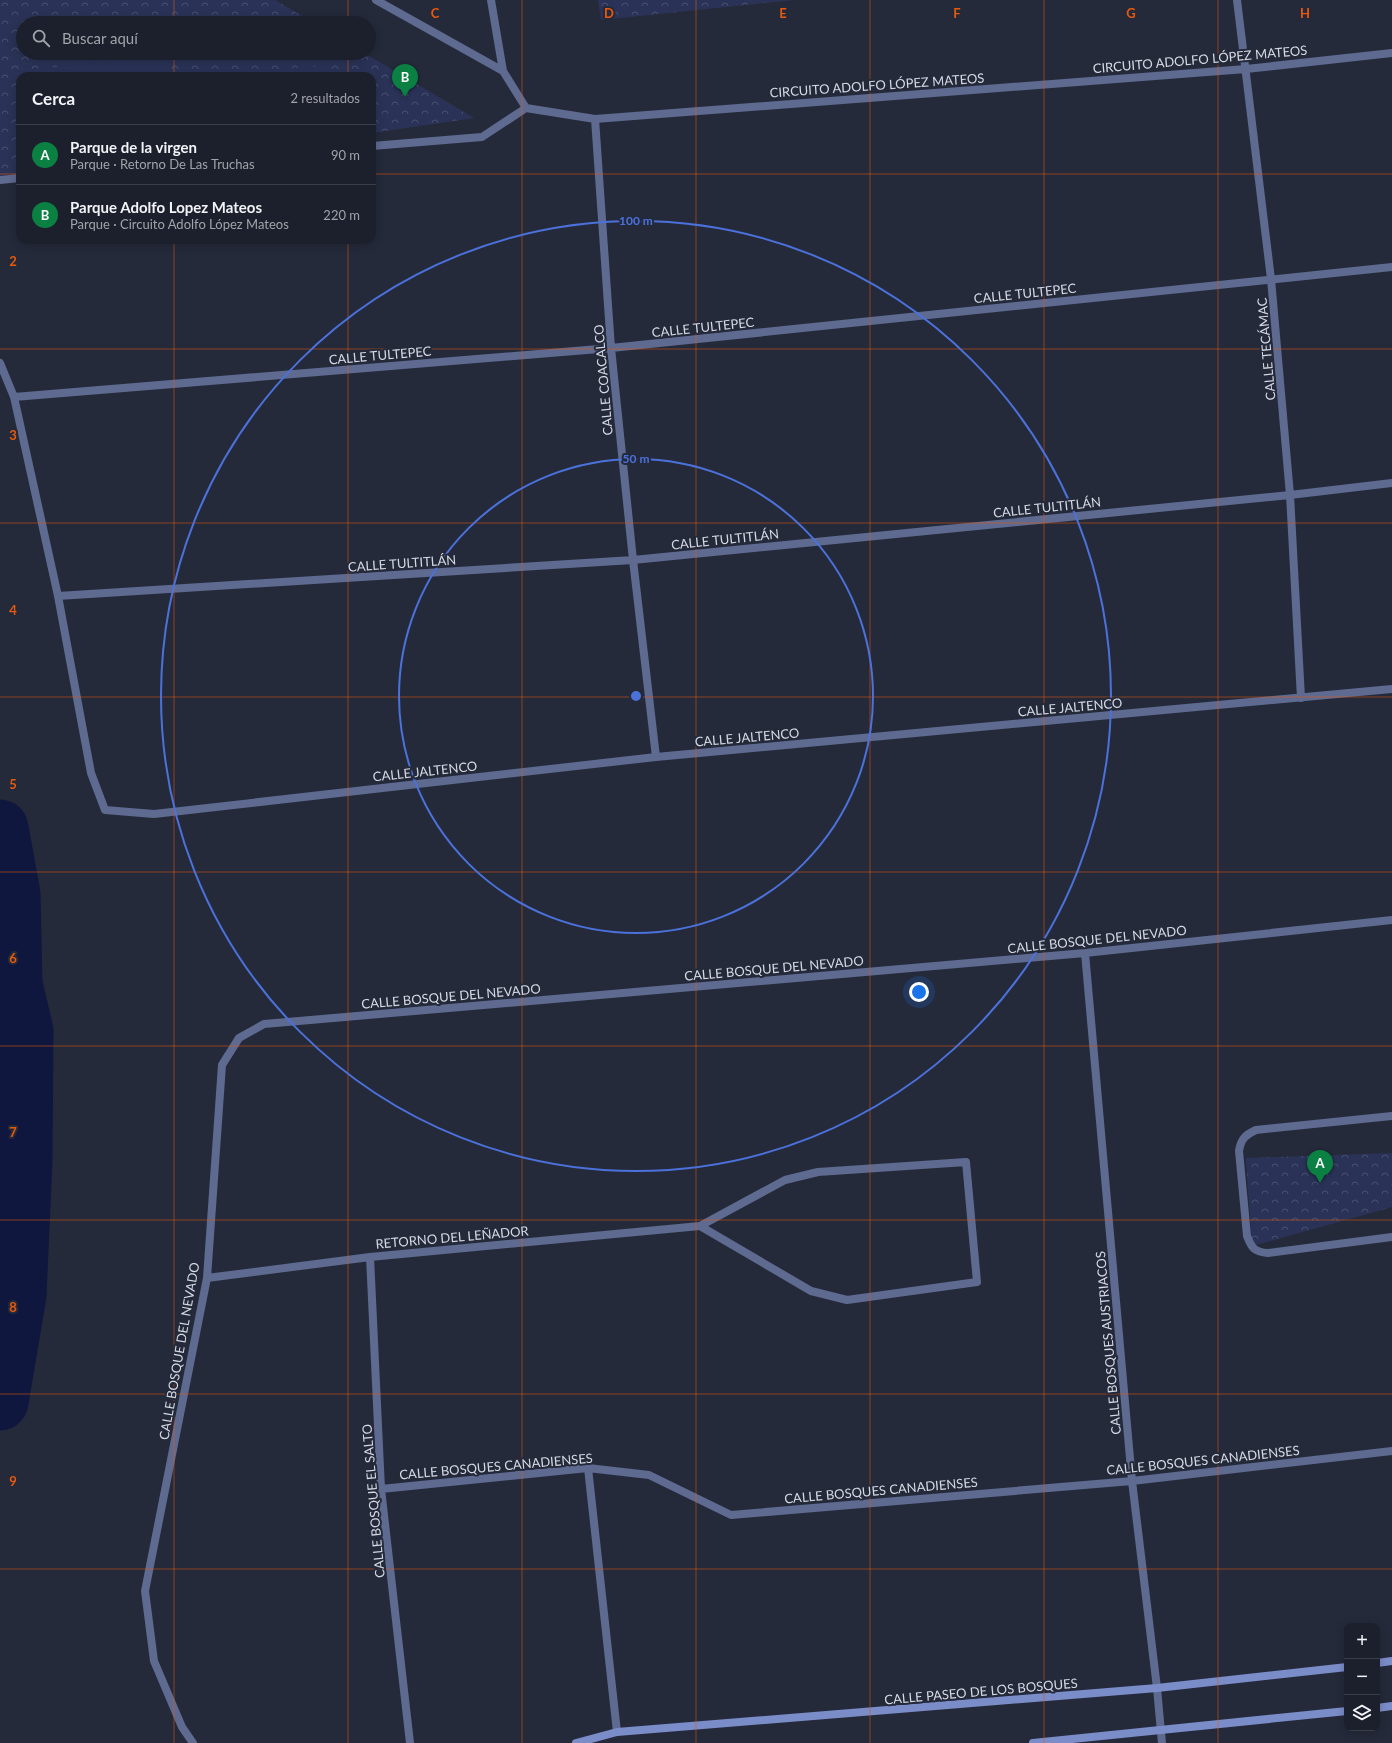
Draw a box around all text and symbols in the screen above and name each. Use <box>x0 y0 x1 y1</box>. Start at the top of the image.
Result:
text: C <box>431 5 440 21</box>
text: D <box>604 5 614 21</box>
text: E <box>779 5 787 21</box>
text: F <box>953 5 961 21</box>
text: G <box>1126 5 1136 21</box>
text: H <box>1300 5 1310 21</box>
search box <box>16 16 376 60</box>
icon: search <box>30 27 52 49</box>
text: Buscar aquí <box>62 29 138 47</box>
street label: CIRCUITO ADOLFO LÓPEZ MATEOS <box>1092 42 1308 76</box>
pin: B <box>392 64 418 97</box>
street label: CIRCUITO ADOLFO LÓPEZ MATEOS <box>769 70 985 100</box>
text: Cerca <box>32 88 75 109</box>
text: 2 resultados <box>290 90 360 106</box>
text: Parque de la virgen <box>70 138 197 156</box>
text: A <box>40 147 50 163</box>
text: 90 m <box>331 147 360 163</box>
text: Parque · Retorno De Las Truchas <box>70 156 255 172</box>
text: Parque Adolfo Lopez Mateos <box>70 198 262 216</box>
text: B <box>41 207 49 223</box>
text: 220 m <box>323 207 360 223</box>
text: 100 m <box>619 213 653 228</box>
text: Parque · Circuito Adolfo López Mateos <box>70 216 289 232</box>
text: 2 <box>9 253 17 269</box>
street label: CALLE TULTEPEC <box>973 280 1077 306</box>
street label: CALLE TECÁMAC <box>1254 297 1278 401</box>
street label: CALLE TULTEPEC <box>651 314 755 340</box>
street label: CALLE COACALCO <box>590 324 616 436</box>
street label: CALLE TULTEPEC <box>328 343 432 367</box>
text: 3 <box>9 427 17 443</box>
text: 50 m <box>623 451 649 466</box>
street label: CALLE TULTITLÁN <box>992 493 1102 521</box>
street label: CALLE TULTITLÁN <box>670 525 780 553</box>
street label: CALLE TULTITLÁN <box>347 551 457 575</box>
text: 4 <box>9 602 17 618</box>
centre of rings <box>629 689 643 703</box>
street label: CALLE JALTENCO <box>1017 694 1123 720</box>
street label: CALLE JALTENCO <box>694 724 800 750</box>
street label: CALLE JALTENCO <box>372 758 478 784</box>
text: 5 <box>9 776 17 792</box>
street label: CALLE BOSQUE DEL NEVADO <box>1007 922 1187 956</box>
text: 6 <box>9 950 17 966</box>
street label: CALLE BOSQUE DEL NEVADO <box>684 952 864 984</box>
street label: CALLE BOSQUE DEL NEVADO <box>361 980 541 1012</box>
your location <box>909 982 929 1002</box>
text: 7 <box>9 1124 17 1140</box>
pin: A <box>1307 1150 1333 1183</box>
street label: RETORNO DEL LEÑADOR <box>375 1222 530 1252</box>
street label: CALLE BOSQUES AUSTRIACOS <box>1092 1251 1124 1435</box>
street label: CALLE BOSQUE DEL NEVADO <box>155 1261 203 1441</box>
text: 8 <box>9 1299 17 1315</box>
street label: CALLE BOSQUE EL SALTO <box>358 1423 388 1579</box>
street label: CALLE BOSQUES CANADIENSES <box>1106 1442 1300 1478</box>
street label: CALLE BOSQUES CANADIENSES <box>399 1450 593 1482</box>
text: 9 <box>9 1473 17 1489</box>
street label: CALLE BOSQUES CANADIENSES <box>784 1474 978 1506</box>
map controls <box>1344 1623 1380 1731</box>
button: + <box>1344 1623 1380 1659</box>
button: − <box>1344 1659 1380 1695</box>
street label: CALLE PASEO DE LOS BOSQUES <box>884 1675 1078 1707</box>
button: layers <box>1344 1695 1380 1731</box>

